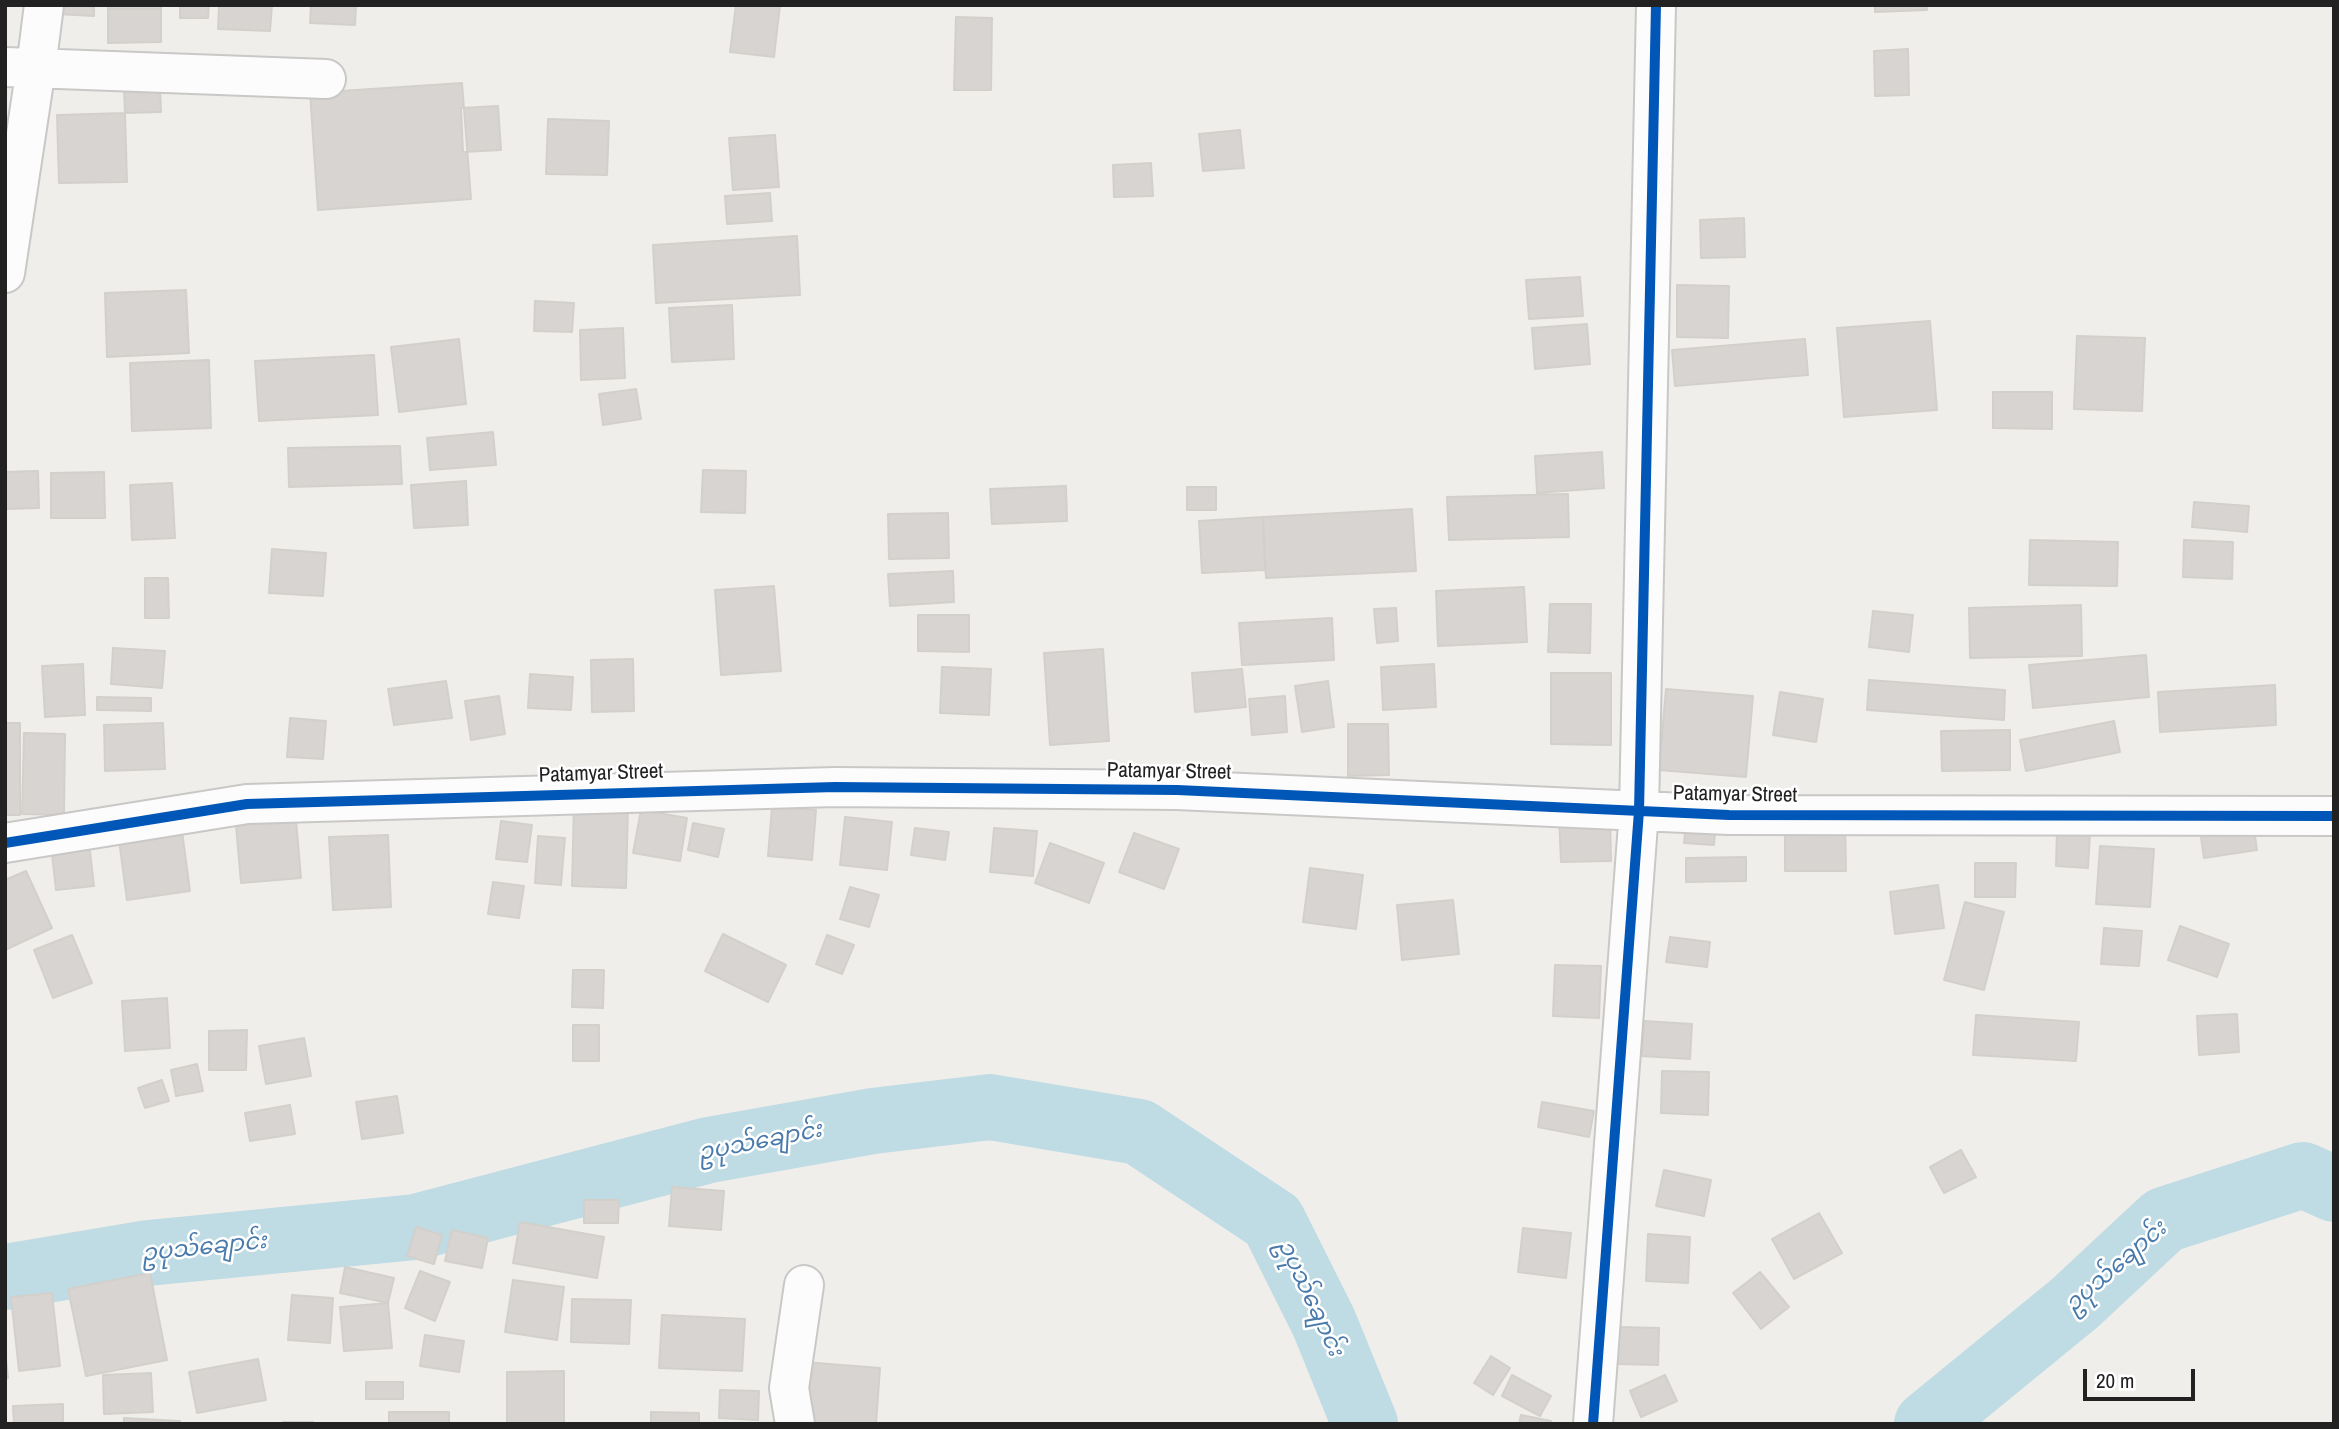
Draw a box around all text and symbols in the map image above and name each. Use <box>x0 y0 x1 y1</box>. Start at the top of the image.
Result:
street label: Patamyar Street <box>1107 758 1231 786</box>
street label: Patamyar Street <box>538 759 664 789</box>
street label: Patamyar Street <box>1673 781 1797 809</box>
water label: ဥပုသ်ချောင်း <box>696 1116 824 1168</box>
water label: ဥပုသ်ချောင်း <box>2060 1215 2172 1319</box>
water label: ဥပုသ်ချောင်း <box>140 1228 268 1268</box>
water label: ဥပုသ်ချောင်း <box>1271 1235 1349 1361</box>
scale bar <box>2087 1356 2199 1400</box>
text: 20 m <box>2096 1366 2134 1395</box>

